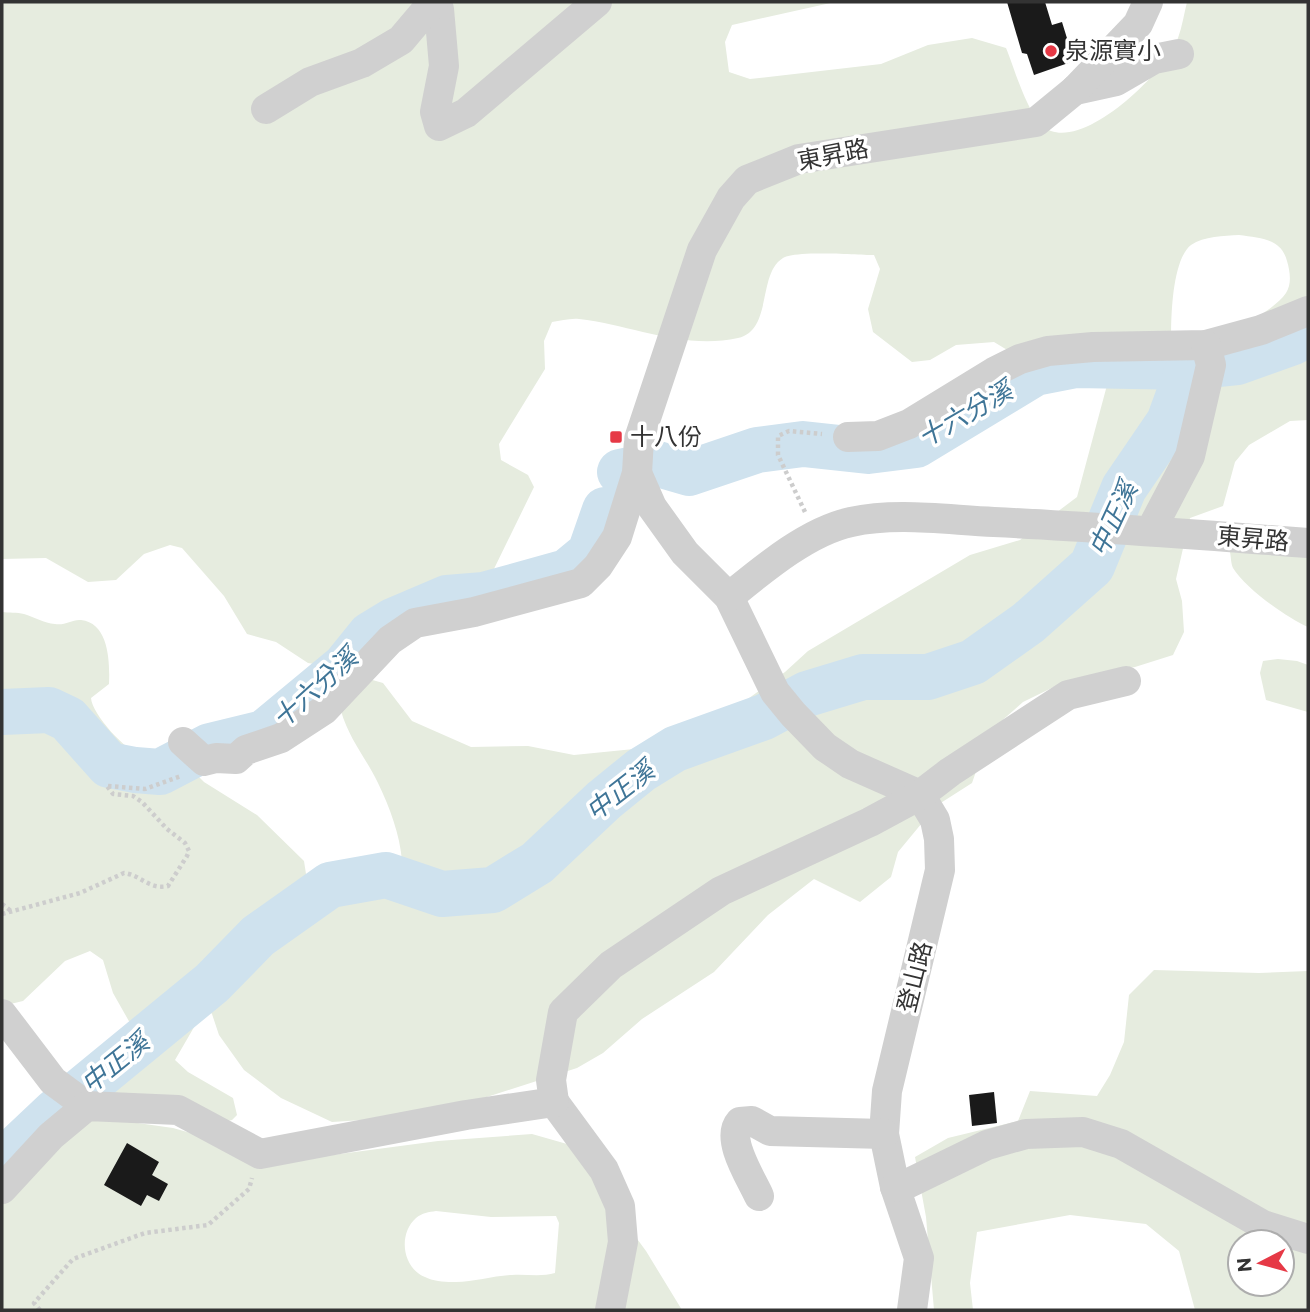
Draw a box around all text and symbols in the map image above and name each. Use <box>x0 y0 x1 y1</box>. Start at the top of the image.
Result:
place label: 泉源實小 <box>1065 35 1161 64</box>
marker: 泉源實小 <box>1043 43 1059 59</box>
street label: 東昇路 <box>795 132 871 175</box>
water label: 十六分溪 <box>911 371 1020 452</box>
place label: 十八份 <box>630 421 702 450</box>
marker: 十八份 <box>608 429 624 445</box>
water label: 中正溪 <box>1081 473 1144 560</box>
street label: 東昇路 <box>1216 520 1290 555</box>
water label: 十六分溪 <box>265 638 366 733</box>
water label: 中正溪 <box>579 751 662 826</box>
street label: 登山路 <box>891 938 936 1015</box>
water label: 中正溪 <box>74 1023 157 1098</box>
north arrow <box>1226 1228 1296 1298</box>
text: N <box>1231 1257 1256 1273</box>

